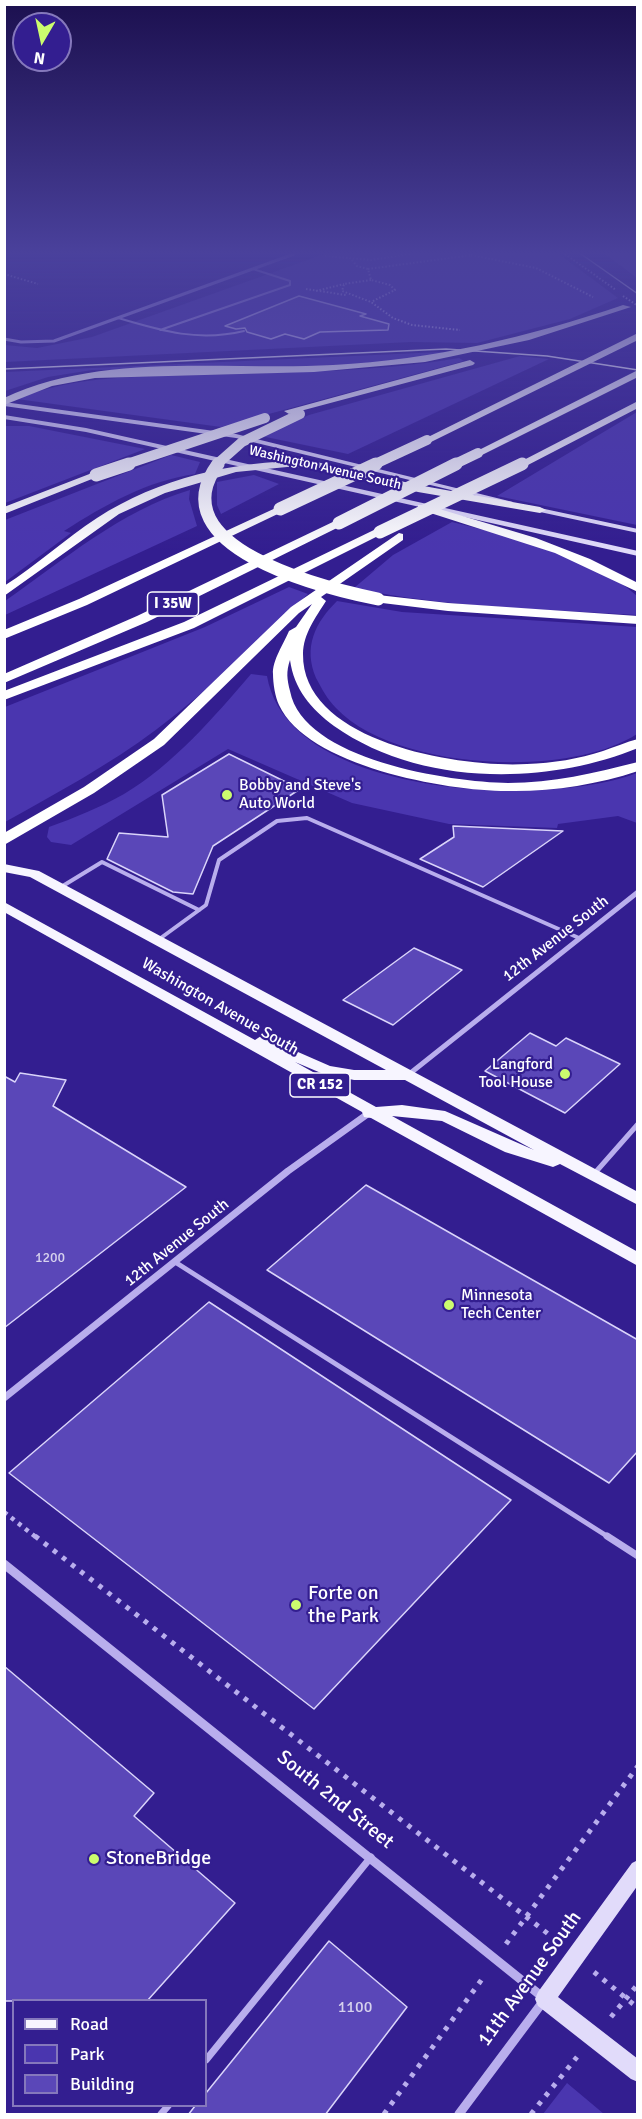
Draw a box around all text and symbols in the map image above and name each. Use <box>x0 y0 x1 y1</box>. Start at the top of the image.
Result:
north arrow <box>12 12 72 72</box>
text: N <box>32 47 47 69</box>
street label: Washington Avenue South <box>247 442 403 494</box>
road number: I 35W <box>148 592 198 616</box>
place label: Bobby and Steve's Auto World <box>239 776 361 814</box>
marker: Bobby and Steve's Auto World <box>220 788 234 802</box>
street label: 12th Avenue South <box>499 892 613 986</box>
street label: Washington Avenue South <box>138 954 302 1060</box>
place label: Langford Tool House <box>479 1055 553 1093</box>
marker: Langford Tool House <box>558 1067 572 1081</box>
road number: CR 152 <box>290 1073 350 1097</box>
street label: 12th Avenue South <box>121 1195 233 1291</box>
house number: 1200 <box>35 1250 65 1266</box>
place label: Minnesota Tech Center <box>461 1286 541 1324</box>
marker: Minnesota Tech Center <box>442 1298 456 1312</box>
place label: Forte on the Park <box>308 1582 379 1629</box>
marker: Forte on the Park <box>289 1598 303 1612</box>
street label: South 2nd Street <box>272 1746 398 1854</box>
place label: StoneBridge <box>106 1847 211 1871</box>
marker: StoneBridge <box>87 1852 101 1866</box>
street label: 11th Avenue South <box>473 1907 587 2051</box>
house number: 1100 <box>338 1998 372 2018</box>
legend <box>12 1999 207 2107</box>
text: Road <box>70 2013 109 2035</box>
text: Park <box>70 2043 105 2065</box>
text: Building <box>70 2073 134 2095</box>

